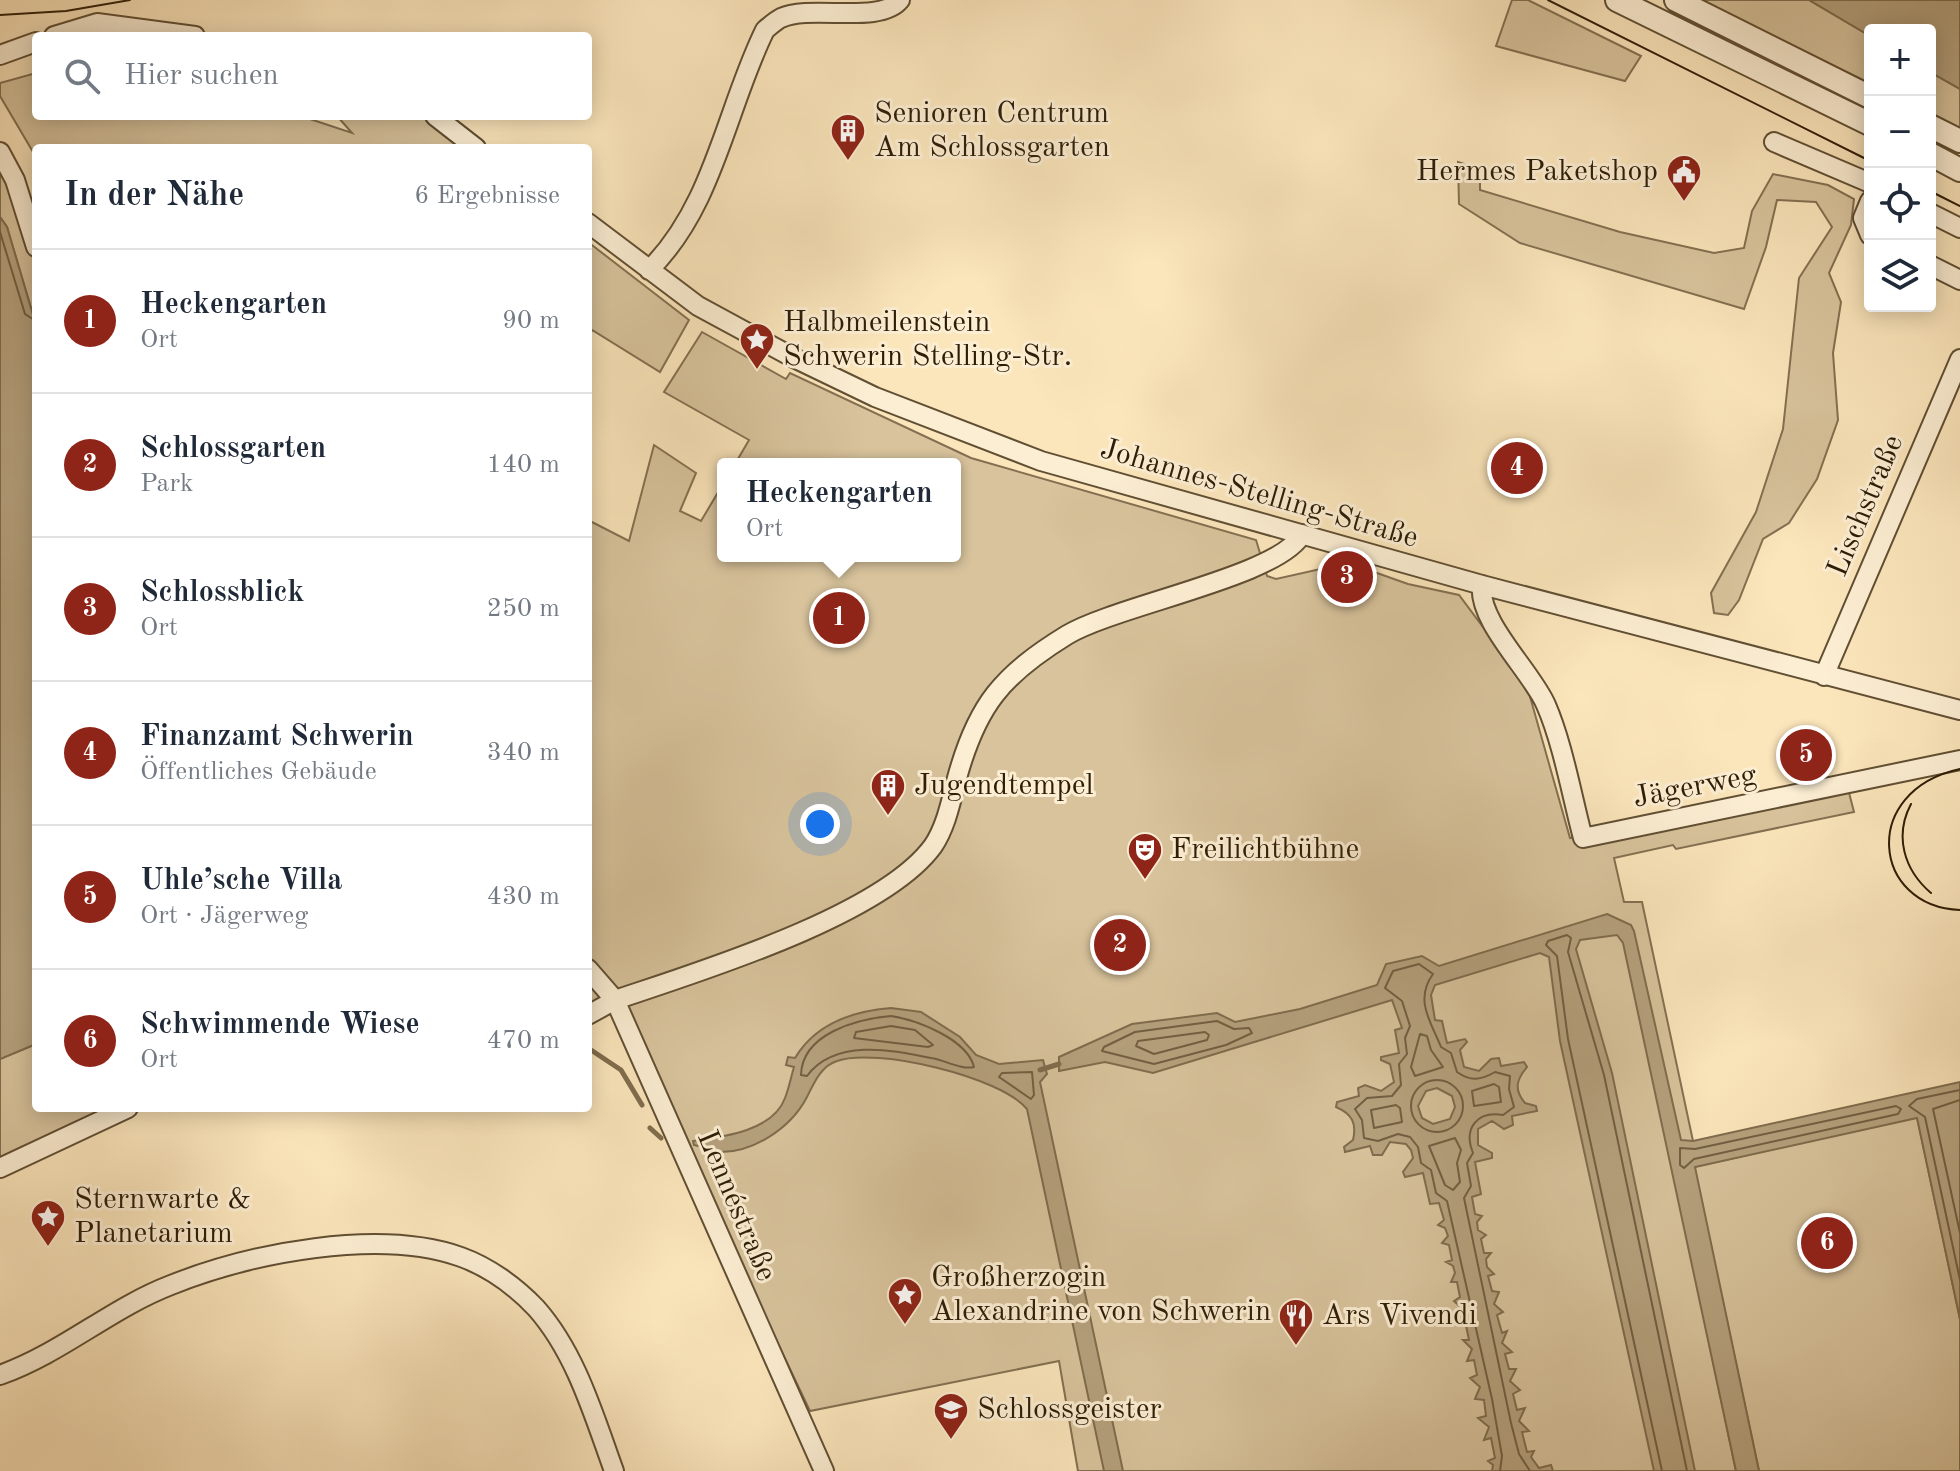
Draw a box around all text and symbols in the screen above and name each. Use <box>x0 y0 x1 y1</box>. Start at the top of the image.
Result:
map controls <box>1864 24 1936 312</box>
button: + <box>1864 24 1936 96</box>
search box <box>32 32 592 120</box>
icon: search <box>60 54 104 98</box>
text: Hier suchen <box>124 61 279 91</box>
button: − <box>1864 96 1936 168</box>
place label: Senioren Centrum Am Schlossgarten <box>874 99 1110 163</box>
building icon: Senioren Centrum Am Schlossgarten <box>829 112 867 162</box>
public building icon: Hermes Paketshop <box>1665 153 1703 203</box>
place label: Hermes Paketshop <box>1416 157 1658 187</box>
button: locate <box>1864 168 1936 240</box>
text: In der Nähe <box>64 179 244 213</box>
text: 6 Ergebnisse <box>414 183 560 209</box>
button: layers <box>1864 240 1936 312</box>
text: Heckengarten <box>140 290 327 320</box>
text: 1 <box>82 308 98 334</box>
text: 90 m <box>502 308 560 334</box>
place label: Halbmeilenstein Schwerin Stelling-Str. <box>783 308 1072 372</box>
place icon: Halbmeilenstein Schwerin Stelling-Str. <box>738 321 776 371</box>
text: Ort <box>140 327 178 353</box>
street label: Lischstraße <box>1823 431 1909 581</box>
text: Schlossgarten <box>140 434 326 464</box>
street label: Johannes-Stelling-Straße <box>1097 434 1421 554</box>
pin: 4 <box>1491 438 1543 498</box>
text: 2 <box>82 452 98 478</box>
text: 140 m <box>487 452 560 478</box>
popup <box>717 458 961 562</box>
text: Park <box>140 471 194 497</box>
text: Heckengarten <box>745 479 933 509</box>
text: Ort <box>745 516 783 542</box>
pin: 3 <box>1321 547 1373 607</box>
text: Schlossblick <box>140 578 304 608</box>
pin: 1 <box>813 588 865 648</box>
text: 3 <box>82 596 98 622</box>
text: 250 m <box>487 596 560 622</box>
text: Ort <box>140 615 178 641</box>
text: Finanzamt Schwerin <box>140 722 414 752</box>
pin: 5 <box>1780 725 1832 785</box>
text: 4 <box>82 740 98 766</box>
text: 340 m <box>487 740 560 766</box>
text: Öffentliches Gebäude <box>140 759 377 785</box>
street label: Jägerweg <box>1631 760 1759 814</box>
building icon: Jugendtempel <box>869 767 907 817</box>
place label: Jugendtempel <box>914 771 1094 801</box>
your location <box>800 804 840 844</box>
theatre icon: Freilichtbühne <box>1126 831 1164 881</box>
place label: Freilichtbühne <box>1171 835 1359 865</box>
text: Uhle’sche Villa <box>140 866 343 896</box>
text: 5 <box>82 884 98 910</box>
text: 430 m <box>487 884 560 910</box>
text: Ort · Jägerweg <box>140 903 308 929</box>
pin: 2 <box>1094 915 1146 975</box>
text: Schwimmende Wiese <box>140 1010 420 1040</box>
text: 6 <box>82 1028 98 1054</box>
text: 470 m <box>487 1028 560 1054</box>
text: Ort <box>140 1047 178 1073</box>
street label: Lennéstraße <box>691 1126 781 1286</box>
place label: Sternwarte & Planetarium <box>74 1185 251 1249</box>
place icon: Sternwarte & Planetarium <box>29 1198 67 1248</box>
pin: 6 <box>1801 1213 1853 1273</box>
place label: Großherzogin Alexandrine von Schwerin <box>931 1263 1271 1327</box>
place icon: Großherzogin Alexandrine von Schwerin <box>886 1276 924 1326</box>
restaurant icon: Ars Vivendi <box>1277 1297 1315 1347</box>
place label: Ars Vivendi <box>1322 1301 1477 1331</box>
school or university icon: Schlossgeister <box>932 1391 970 1441</box>
place label: Schlossgeister <box>977 1395 1162 1425</box>

